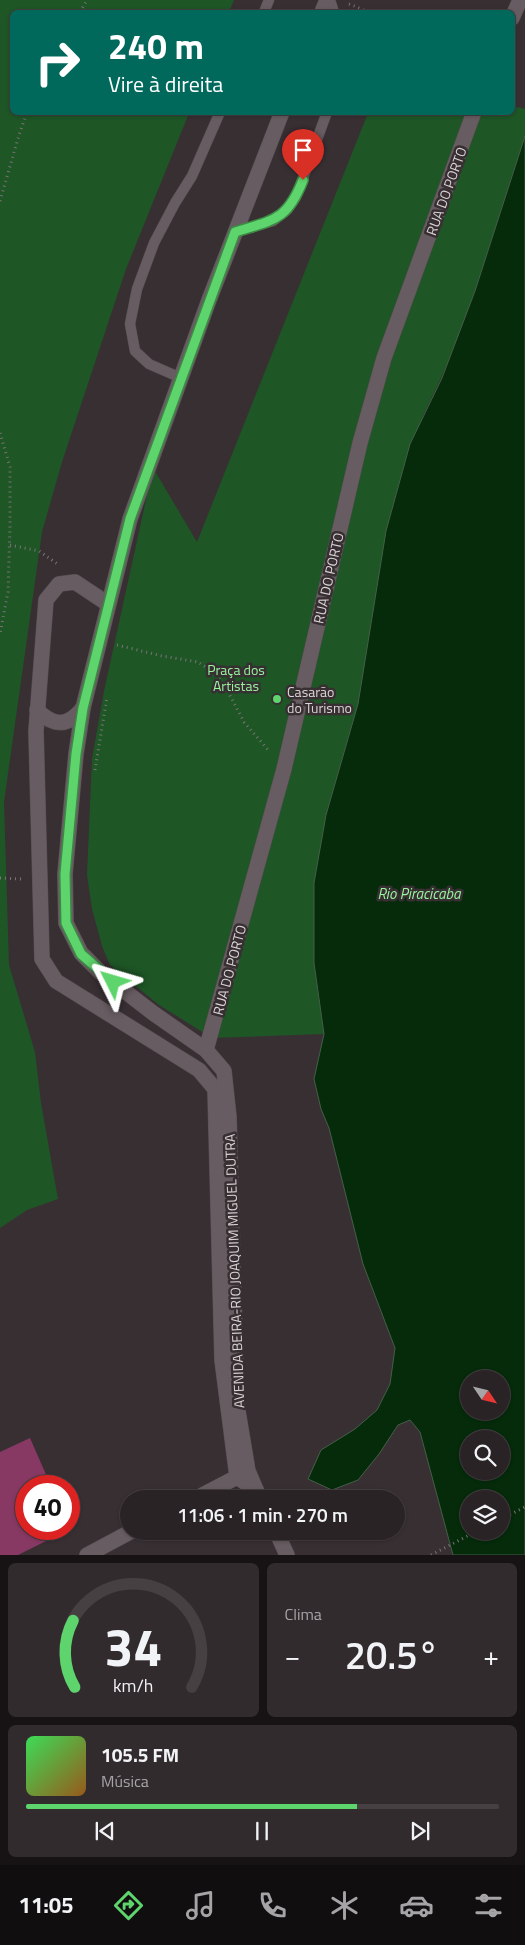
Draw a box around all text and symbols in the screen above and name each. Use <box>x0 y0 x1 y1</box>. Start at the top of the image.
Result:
text: 240 m <box>108 19 204 73</box>
icon: right <box>25 30 90 95</box>
text: Vire à direita <box>108 67 223 101</box>
pin <box>282 129 324 180</box>
icon: arrive <box>289 136 317 164</box>
street label: RUA DO PORTO <box>420 144 472 238</box>
street label: RUA DO PORTO <box>307 530 349 626</box>
park label: Praça dos Artistas <box>207 659 265 696</box>
place label: Casarão do Turismo <box>287 681 352 718</box>
marker: Casarão do Turismo <box>271 693 283 705</box>
water label: Rio Piracicaba <box>377 882 462 905</box>
street label: RUA DO PORTO <box>207 923 251 1017</box>
position arrow <box>86 955 138 1007</box>
street label: AVENIDA BEIRA-RIO JOAQUIM MIGUEL DUTRA <box>219 1133 249 1409</box>
north arrow <box>460 1370 510 1420</box>
map controls <box>460 1370 510 1540</box>
button: search <box>460 1430 510 1480</box>
speed limit sign: 40 <box>15 1475 80 1540</box>
button: layers <box>460 1490 510 1540</box>
text: 11:06 · 1 min · 270 m <box>177 1500 348 1529</box>
text: Clima <box>285 1602 322 1626</box>
text: 34 <box>104 1607 162 1686</box>
text: 20.5° <box>345 1626 439 1684</box>
text: − <box>285 1634 300 1677</box>
text: + <box>483 1634 499 1677</box>
text: km/h <box>113 1672 153 1699</box>
text: 105.5 FM <box>101 1740 179 1769</box>
text: Música <box>101 1769 149 1793</box>
icon: previous <box>91 1817 119 1845</box>
icon: pause <box>248 1817 276 1845</box>
icon: next <box>406 1817 434 1845</box>
text: 11:05 <box>19 1888 73 1922</box>
icon: directions <box>111 1888 146 1923</box>
icon: music <box>183 1888 218 1923</box>
icon: phone <box>255 1888 290 1923</box>
icon: climate <box>327 1888 362 1923</box>
icon: car <box>399 1888 434 1923</box>
icon: filters <box>471 1888 506 1923</box>

